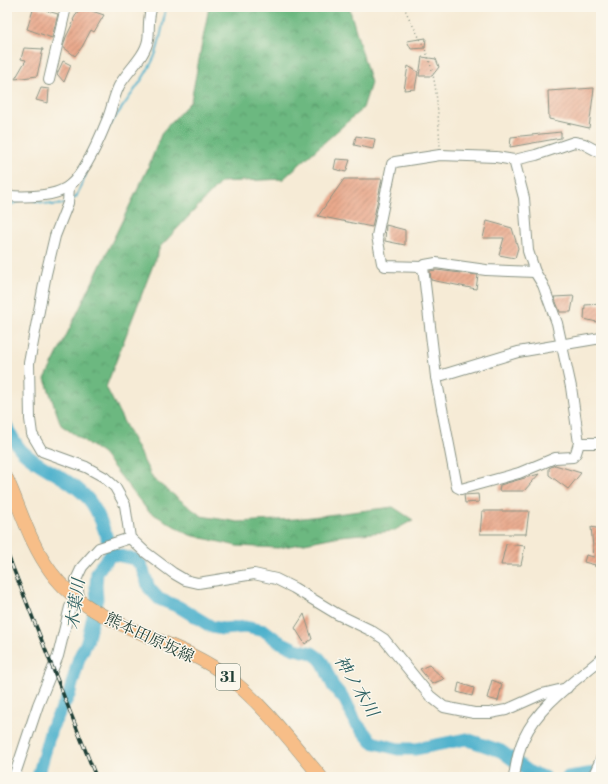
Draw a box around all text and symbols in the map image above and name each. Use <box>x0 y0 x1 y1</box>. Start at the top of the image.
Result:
water label: 木葉川 <box>62 575 91 631</box>
street label: 熊本田原坂線 <box>102 609 197 667</box>
water label: 神ノ木川 <box>329 652 384 723</box>
road number: 31 <box>216 664 240 690</box>

